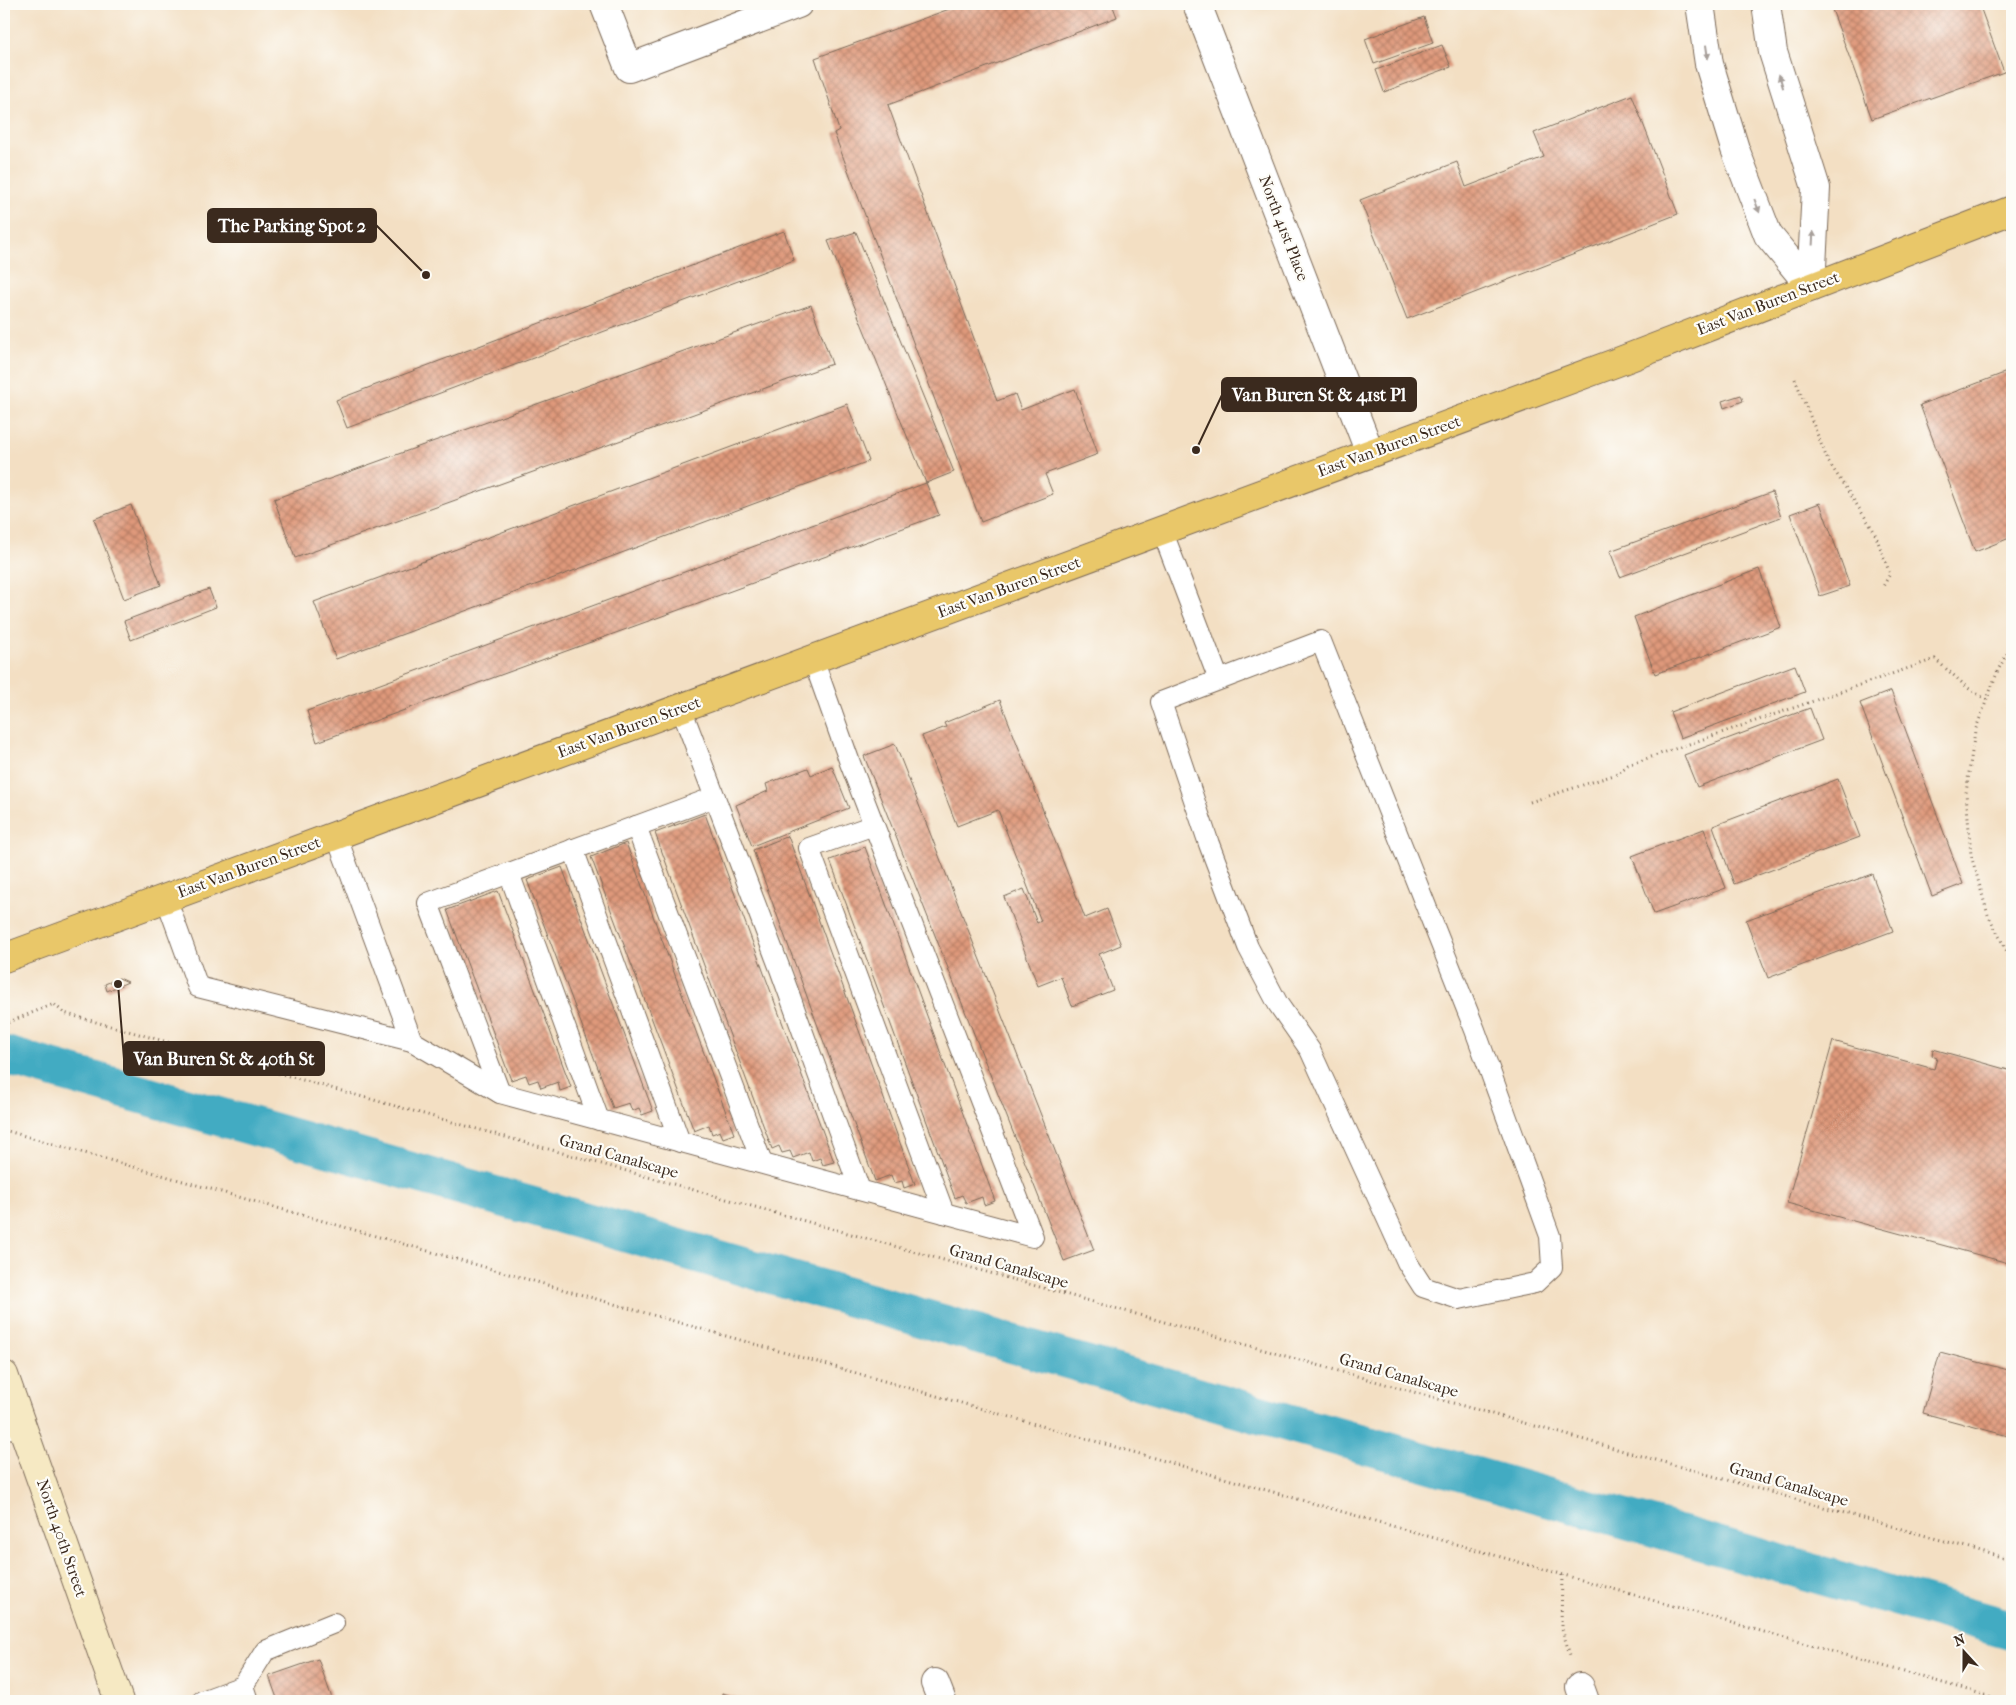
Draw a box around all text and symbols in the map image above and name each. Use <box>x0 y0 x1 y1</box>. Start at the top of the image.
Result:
one-way arrow <box>1704 44 1712 60</box>
one-way arrow <box>1777 73 1785 88</box>
street label: North 41st Place <box>1255 173 1313 284</box>
one-way arrow <box>1754 199 1761 214</box>
callout: The Parking Spot 2 <box>208 209 376 242</box>
text: The Parking Spot 2 <box>217 216 366 237</box>
one-way arrow <box>1810 230 1818 246</box>
street label: East Van Buren Street <box>1694 267 1842 339</box>
callout: Van Buren St & 41st Pl <box>1222 378 1416 411</box>
text: Van Buren St & 41st Pl <box>1231 385 1407 406</box>
street label: East Van Buren Street <box>1315 411 1463 481</box>
street label: East Van Buren Street <box>935 552 1083 622</box>
street label: East Van Buren Street <box>555 692 703 762</box>
street label: East Van Buren Street <box>175 832 323 902</box>
callout: Van Buren St & 40th St <box>124 1042 324 1075</box>
text: Van Buren St & 40th St <box>133 1049 315 1070</box>
street label: Grand Canalscape <box>557 1130 681 1182</box>
street label: Grand Canalscape <box>947 1240 1071 1292</box>
street label: Grand Canalscape <box>1337 1349 1461 1401</box>
street label: Grand Canalscape <box>1727 1458 1851 1510</box>
street label: North 40th Street <box>33 1477 91 1600</box>
north arrow <box>1938 1628 1988 1678</box>
text: N <box>1952 1630 1968 1650</box>

